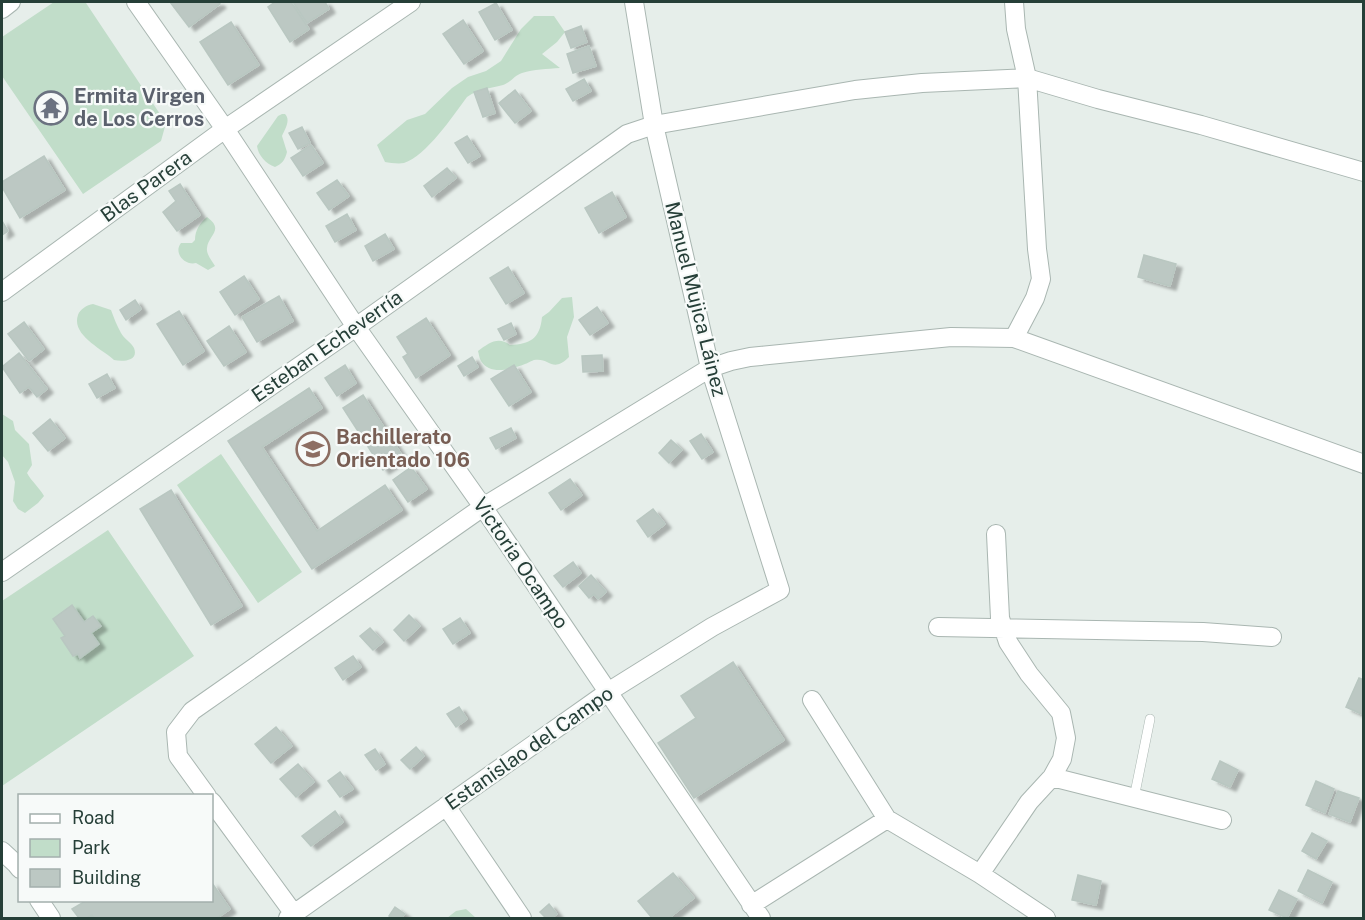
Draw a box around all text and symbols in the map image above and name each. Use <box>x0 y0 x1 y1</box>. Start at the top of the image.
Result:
place label: Ermita Virgen de Los Cerros <box>74 84 205 131</box>
temple icon: Ermita Virgen de Los Cerros <box>33 90 69 126</box>
street label: Blas Parera <box>96 145 196 227</box>
street label: Manuel Mujica Láinez <box>660 199 732 399</box>
street label: Esteban Echeverría <box>247 285 407 407</box>
place label: Bachillerato Orientado 106 <box>336 425 470 472</box>
school or university icon: Bachillerato Orientado 106 <box>295 431 331 467</box>
street label: Victoria Ocampo <box>468 493 574 633</box>
street label: Estanislao del Campo <box>440 681 618 815</box>
legend <box>18 794 213 902</box>
text: Road <box>72 807 115 828</box>
text: Park <box>72 837 110 858</box>
text: Building <box>72 867 141 888</box>

